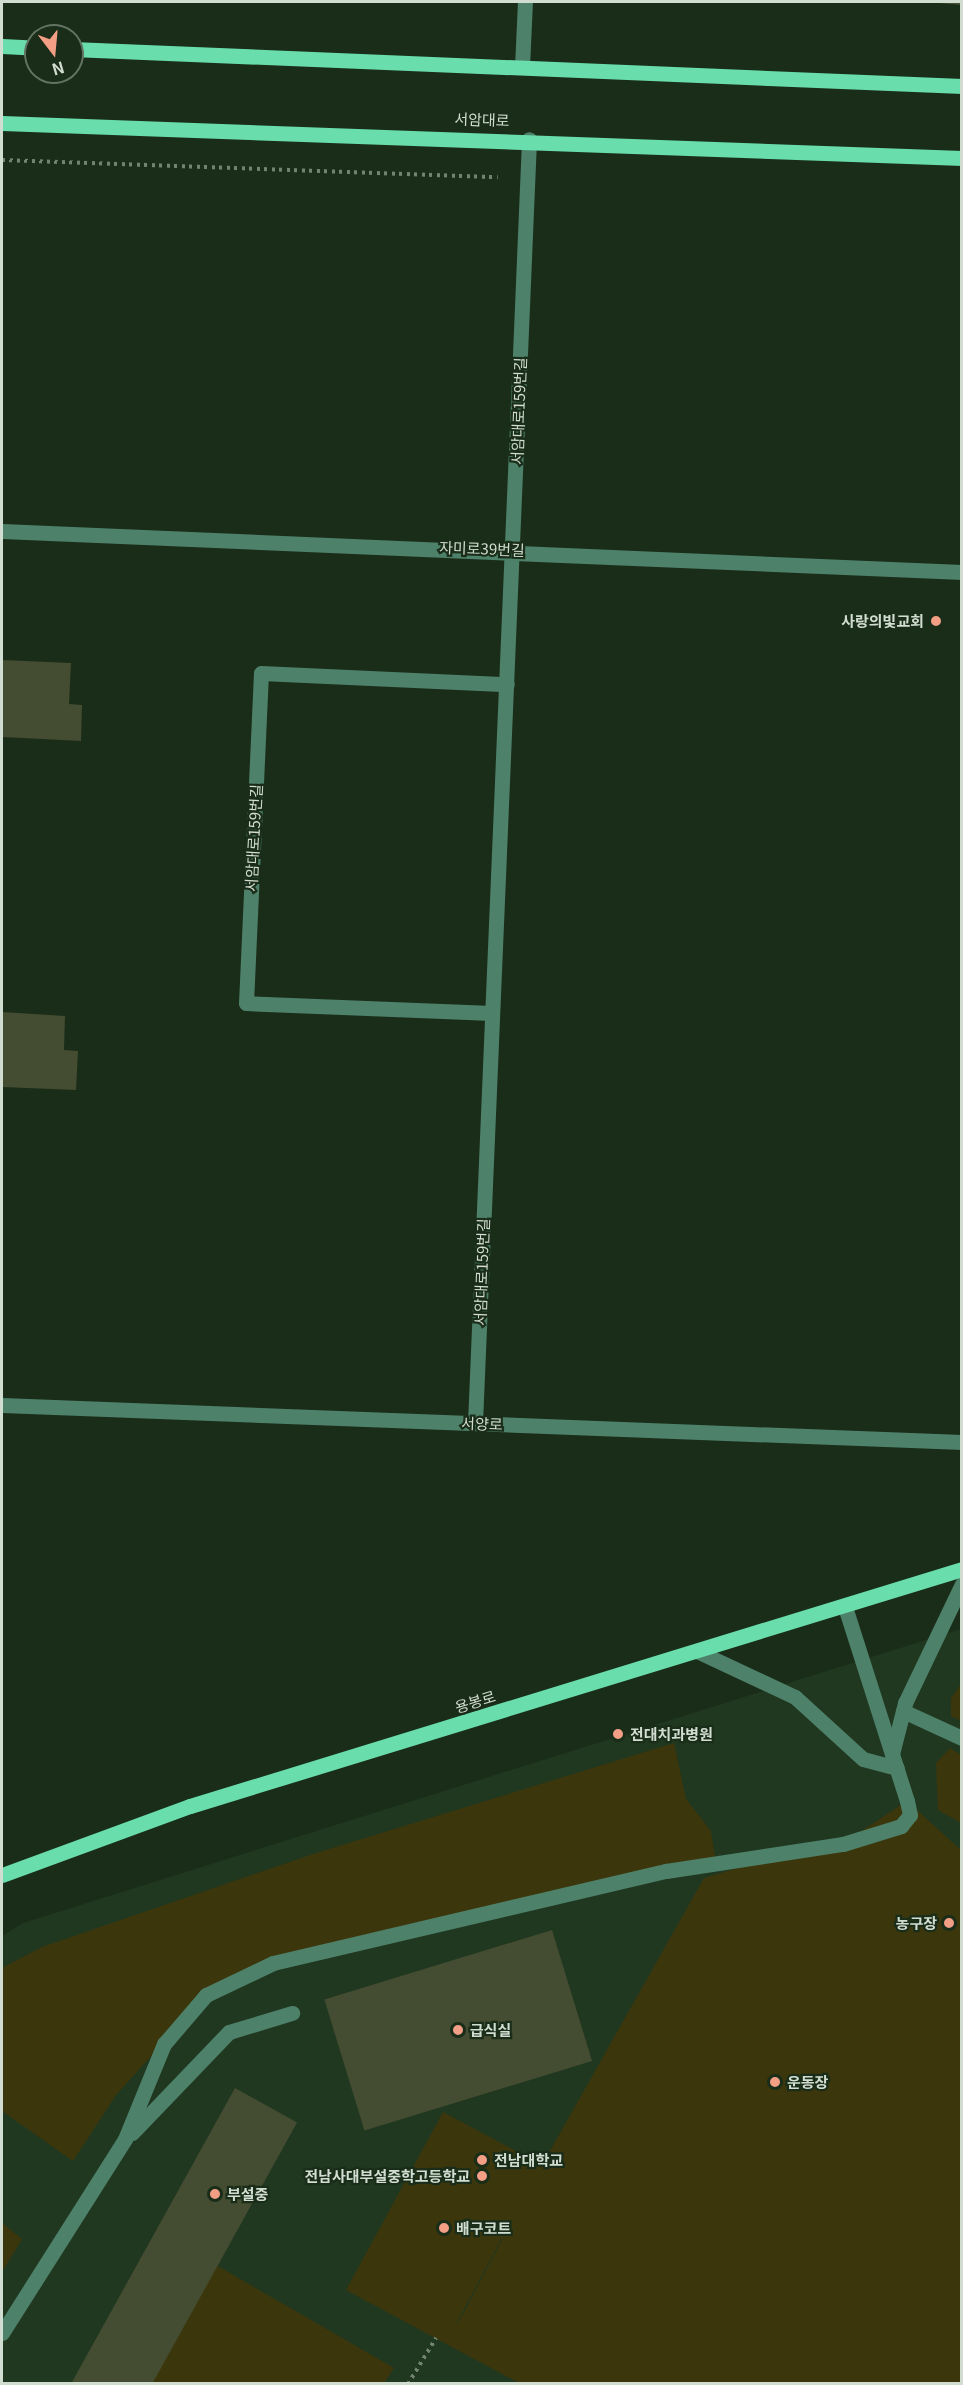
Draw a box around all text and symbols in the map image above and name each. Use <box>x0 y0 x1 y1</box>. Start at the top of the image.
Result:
north arrow <box>24 24 84 84</box>
text: N <box>49 56 67 83</box>
street label: 서암대로 <box>454 109 510 129</box>
street label: 서암대로159번길 <box>507 357 529 465</box>
street label: 자미로39번길 <box>439 538 525 558</box>
place label: 사랑의빛교회 <box>841 612 924 630</box>
marker: 사랑의빛교회 <box>929 614 943 628</box>
street label: 서암대로159번길 <box>241 784 265 892</box>
street label: 서암대로159번길 <box>470 1218 492 1326</box>
street label: 서양로 <box>461 1413 503 1433</box>
street label: 용봉로 <box>453 1686 497 1716</box>
place label: 전대치과병원 <box>630 1725 713 1743</box>
marker: 전대치과병원 <box>611 1727 625 1741</box>
place label: 농구장 <box>896 1914 937 1932</box>
marker: 농구장 <box>942 1916 956 1930</box>
place label: 급식실 <box>470 2021 511 2039</box>
marker: 급식실 <box>451 2023 465 2037</box>
place label: 운동장 <box>787 2073 828 2091</box>
marker: 운동장 <box>768 2075 782 2089</box>
place label: 전남대학교 <box>494 2151 563 2169</box>
marker: 전남대학교 <box>475 2153 489 2167</box>
place label: 전남사대부설중학고등학교 <box>304 2167 470 2185</box>
marker: 전남사대부설중학고등학교 <box>475 2169 489 2183</box>
place label: 부설중 <box>227 2185 268 2203</box>
marker: 부설중 <box>208 2187 222 2201</box>
place label: 배구코트 <box>456 2219 511 2237</box>
marker: 배구코트 <box>437 2221 451 2235</box>

